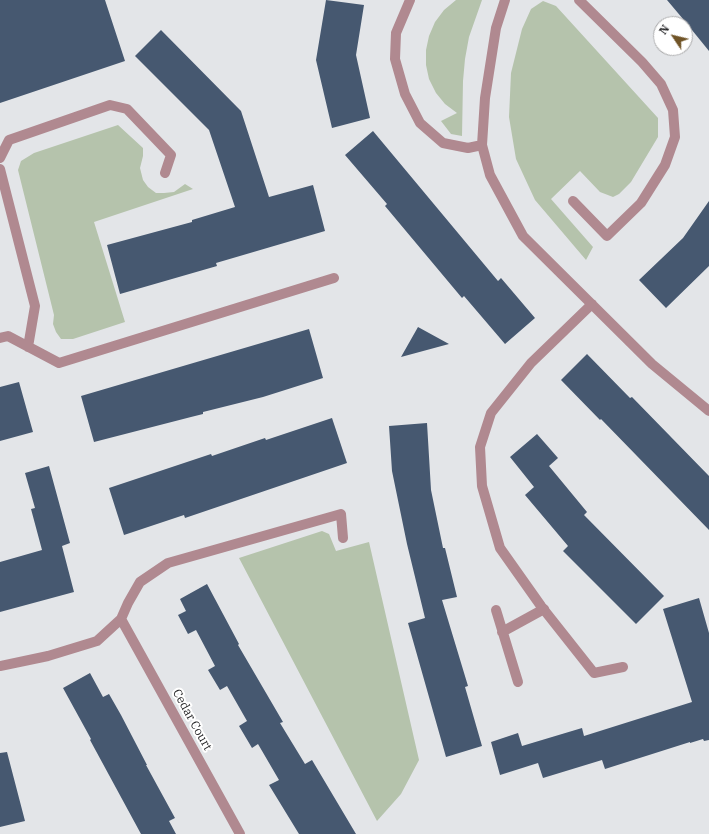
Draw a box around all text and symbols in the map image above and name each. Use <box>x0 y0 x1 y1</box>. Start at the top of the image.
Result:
north arrow <box>653 16 693 56</box>
text: N <box>656 22 672 37</box>
street label: Cedar Court <box>169 687 215 753</box>

